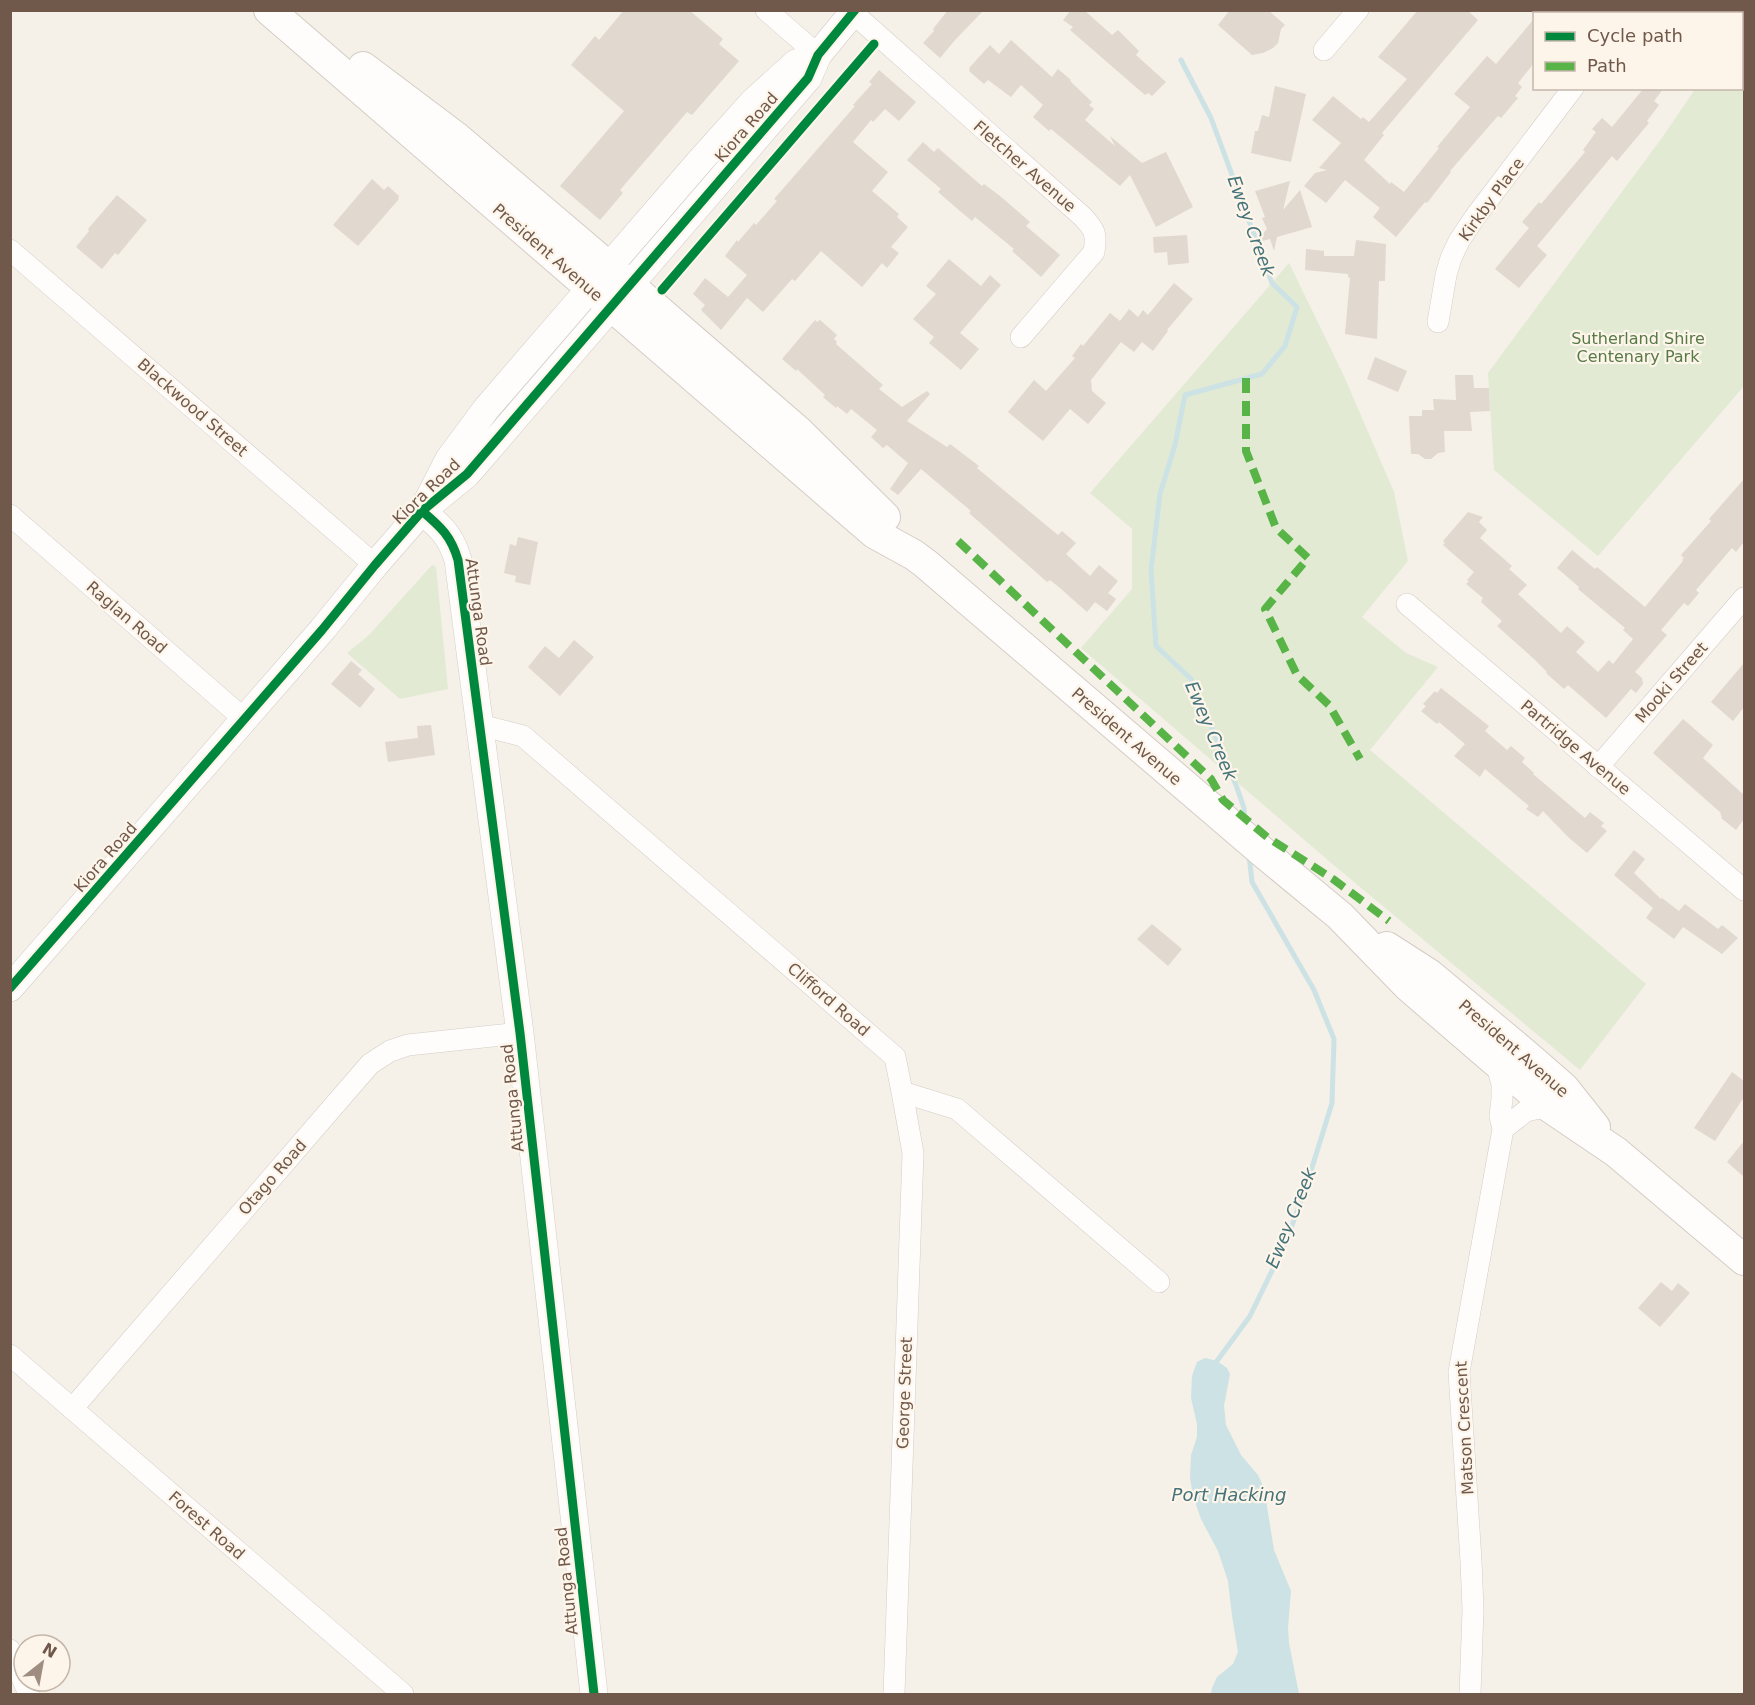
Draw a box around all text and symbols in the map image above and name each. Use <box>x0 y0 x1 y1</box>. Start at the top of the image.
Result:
legend <box>1533 12 1743 90</box>
text: Cycle path <box>1587 25 1683 46</box>
text: Path <box>1587 55 1627 76</box>
street label: Kiora Road <box>711 89 782 166</box>
street label: Fletcher Avenue <box>970 117 1080 216</box>
street label: Kirkby Place <box>1455 154 1528 245</box>
water label: Ewey Creek <box>1223 172 1280 281</box>
street label: President Avenue <box>489 200 606 305</box>
park label: Sutherland Shire Centenary Park <box>1571 329 1705 366</box>
street label: Blackwood Street <box>134 354 252 460</box>
street label: Kiora Road <box>389 455 464 528</box>
street label: Attunga Road <box>462 557 495 667</box>
street label: Raglan Road <box>83 577 171 657</box>
street label: Mooki Street <box>1631 638 1712 727</box>
water label: Ewey Creek <box>1181 678 1242 785</box>
street label: President Avenue <box>1068 684 1185 789</box>
street label: Partridge Avenue <box>1517 696 1634 799</box>
street label: Kiora Road <box>70 819 141 896</box>
street label: Clifford Road <box>784 959 874 1040</box>
street label: President Avenue <box>1455 996 1572 1101</box>
street label: Attunga Road <box>497 1043 528 1153</box>
street label: Otago Road <box>234 1136 310 1219</box>
water label: Ewey Creek <box>1261 1163 1321 1271</box>
street label: George Street <box>893 1337 916 1449</box>
street label: Matson Crescent <box>1452 1361 1477 1495</box>
water label: Port Hacking <box>1172 1484 1286 1505</box>
street label: Forest Road <box>165 1487 249 1563</box>
street label: Attunga Road <box>551 1526 582 1636</box>
north arrow <box>12 1633 72 1693</box>
text: N <box>39 1639 60 1662</box>

